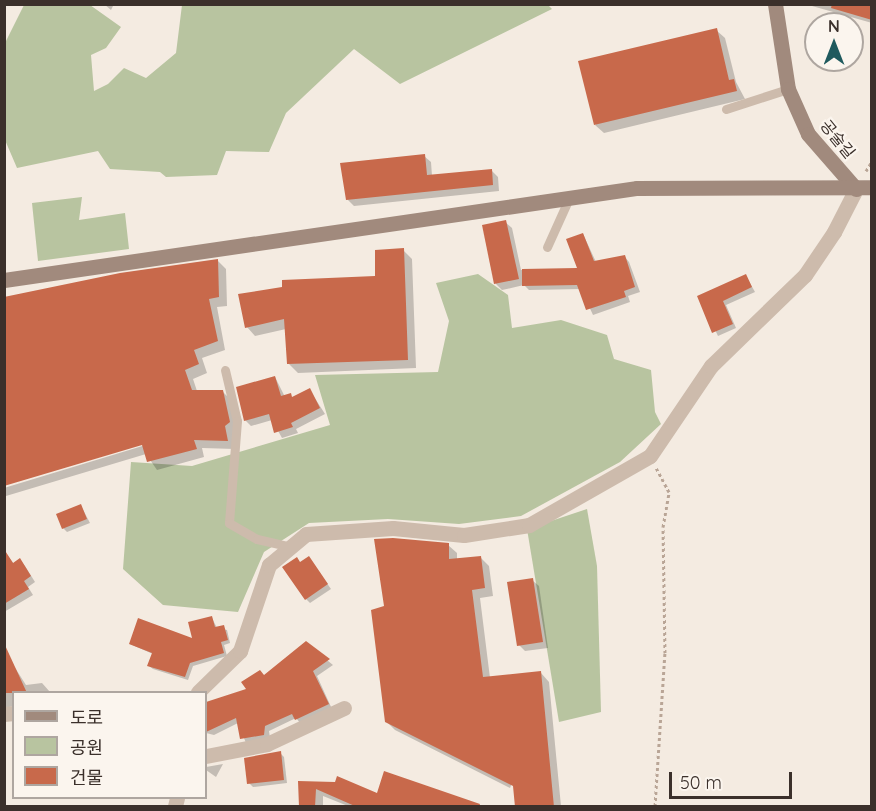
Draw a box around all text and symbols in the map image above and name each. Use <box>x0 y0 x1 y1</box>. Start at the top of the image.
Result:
north arrow <box>804 12 864 72</box>
text: N <box>828 16 840 36</box>
street label: 공술길 <box>817 116 859 162</box>
legend <box>12 691 207 799</box>
text: 도로 <box>70 706 103 729</box>
text: 공원 <box>70 736 103 759</box>
scale bar <box>672 760 795 798</box>
text: 건물 <box>70 766 103 789</box>
text: 50 m <box>680 771 722 794</box>

